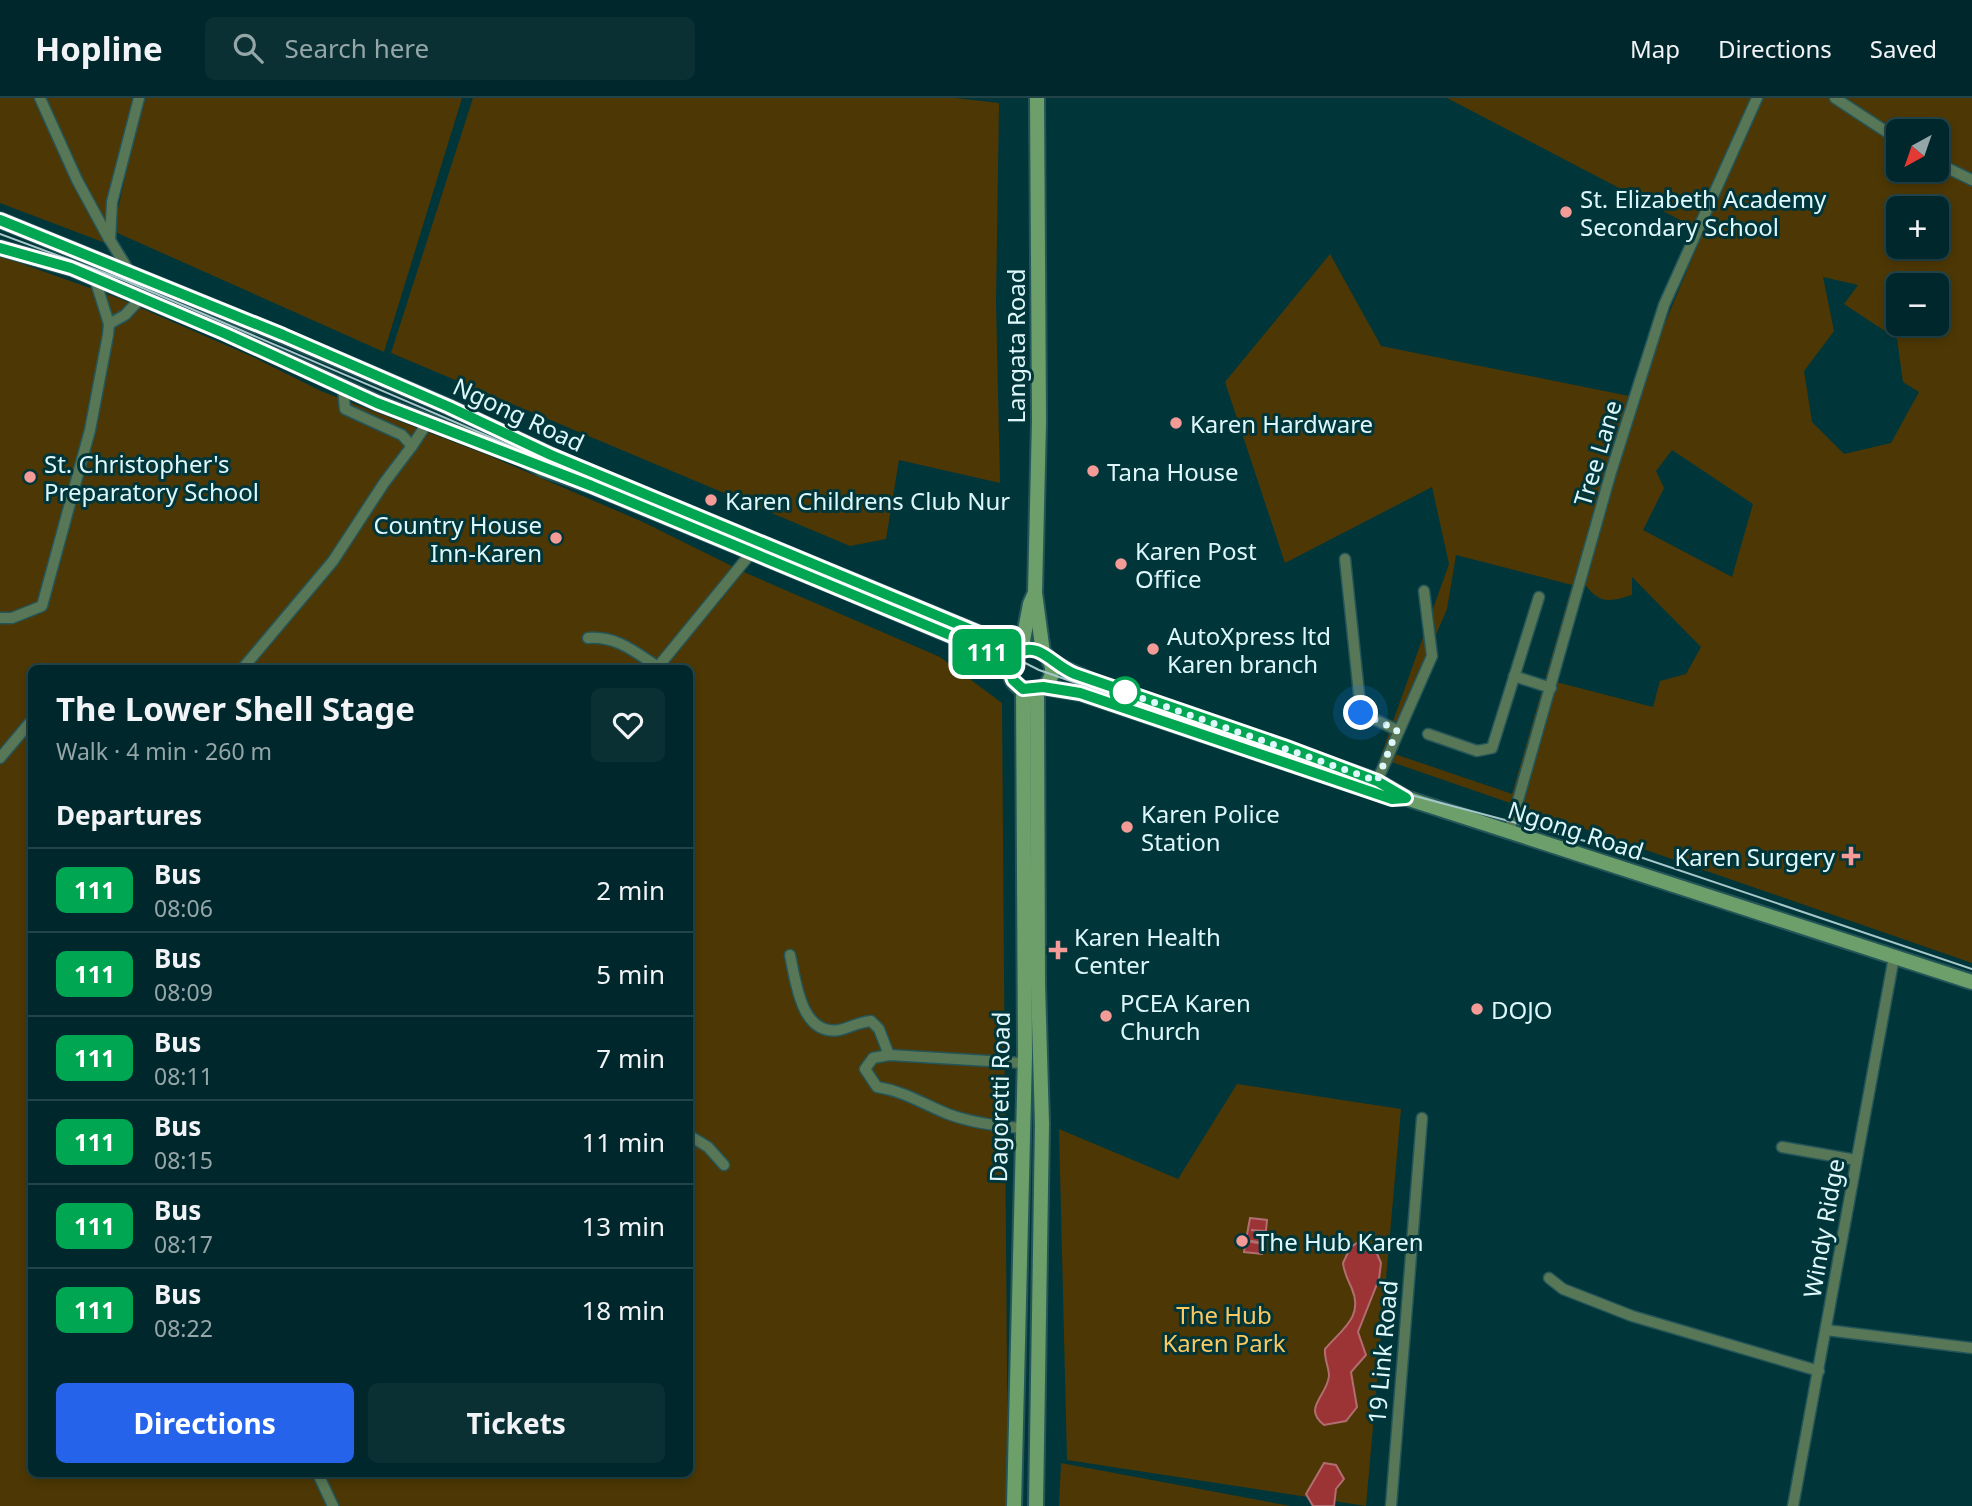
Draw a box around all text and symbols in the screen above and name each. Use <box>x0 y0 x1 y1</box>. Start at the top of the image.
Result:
search box <box>205 17 695 80</box>
text: Hopline <box>35 26 163 71</box>
icon: search <box>229 29 267 67</box>
text: Search here <box>285 30 429 66</box>
text: Map <box>1630 32 1680 65</box>
text: Directions <box>1718 32 1832 65</box>
text: Saved <box>1870 32 1937 65</box>
north arrow <box>1886 119 1950 182</box>
map controls <box>1886 119 1949 336</box>
place label: St. Elizabeth Academy Secondary School <box>1580 182 1827 243</box>
button: + <box>1886 196 1949 259</box>
marker: St. Elizabeth Academy Secondary School <box>1558 204 1574 220</box>
street label: Langata Road <box>999 268 1032 424</box>
button: − <box>1886 273 1949 336</box>
street label: Ngong Road <box>448 369 590 459</box>
street label: Tree Lane <box>1565 396 1629 510</box>
place label: Karen Hardware <box>1190 407 1373 440</box>
marker: Karen Hardware <box>1168 415 1184 431</box>
place label: St. Christopher's Preparatory School <box>44 447 259 508</box>
place label: Tana House <box>1107 455 1239 488</box>
marker: Tana House <box>1085 463 1101 479</box>
marker: St. Christopher's Preparatory School <box>22 469 38 485</box>
place label: Karen Childrens Club Nur <box>725 484 1010 517</box>
marker: Karen Childrens Club Nur <box>703 492 719 508</box>
place label: Country House Inn-Karen <box>373 508 542 569</box>
marker: Country House Inn-Karen <box>548 530 564 546</box>
place label: Karen Post Office <box>1135 534 1257 595</box>
marker: Karen Post Office <box>1113 556 1129 572</box>
place label: AutoXpress ltd Karen branch <box>1167 619 1331 680</box>
line badge: 111 <box>947 629 1027 675</box>
text: 111 <box>966 635 1008 668</box>
marker: AutoXpress ltd Karen branch <box>1145 641 1161 657</box>
unlabelled marker <box>1110 677 1140 707</box>
text: The Lower Shell Stage <box>56 686 415 731</box>
button: heart <box>591 688 665 762</box>
your location <box>1343 695 1378 730</box>
text: Walk · 4 min · 260 m <box>56 735 272 767</box>
street label: Ngong Road <box>1504 793 1648 867</box>
text: Departures <box>56 797 202 833</box>
place label: Karen Police Station <box>1141 797 1280 858</box>
marker: Karen Police Station <box>1119 819 1135 835</box>
place label: Karen Surgery <box>1675 840 1836 873</box>
marker: Karen Surgery <box>1841 846 1861 866</box>
text: Bus <box>154 856 201 892</box>
text: 2 min <box>596 872 665 908</box>
text: 111 <box>74 873 115 906</box>
text: 08:06 <box>154 892 213 924</box>
place label: Karen Health Center <box>1074 920 1221 981</box>
text: Bus <box>154 940 201 976</box>
marker: Karen Health Center <box>1048 940 1068 960</box>
text: 5 min <box>596 956 665 992</box>
text: 111 <box>74 957 115 990</box>
text: 08:09 <box>154 976 213 1008</box>
place label: PCEA Karen Church <box>1120 986 1251 1047</box>
place label: DOJO <box>1491 993 1553 1026</box>
marker: DOJO <box>1469 1001 1485 1017</box>
marker: PCEA Karen Church <box>1098 1008 1114 1024</box>
street label: Dagoretti Road <box>981 1011 1017 1183</box>
text: Bus <box>154 1024 201 1060</box>
text: 7 min <box>596 1040 665 1076</box>
text: 111 <box>74 1041 115 1074</box>
text: 08:11 <box>154 1060 213 1092</box>
text: Bus <box>154 1108 201 1144</box>
text: 11 min <box>581 1124 665 1160</box>
text: 111 <box>74 1125 115 1158</box>
text: 08:15 <box>154 1144 213 1176</box>
street label: Windy Ridge <box>1795 1156 1851 1300</box>
text: Bus <box>154 1192 201 1228</box>
text: 13 min <box>581 1208 665 1244</box>
text: 111 <box>74 1209 115 1242</box>
place label: The Hub Karen <box>1256 1225 1424 1258</box>
text: 08:17 <box>154 1228 213 1260</box>
marker: The Hub Karen <box>1234 1233 1250 1249</box>
text: Bus <box>154 1276 201 1312</box>
street label: 19 Link Road <box>1359 1279 1405 1425</box>
text: 18 min <box>581 1292 665 1328</box>
text: 111 <box>74 1293 115 1326</box>
park label: The Hub Karen Park <box>1162 1298 1286 1359</box>
text: 08:22 <box>154 1312 213 1344</box>
button: Directions <box>56 1383 354 1463</box>
button: Tickets <box>368 1383 665 1463</box>

